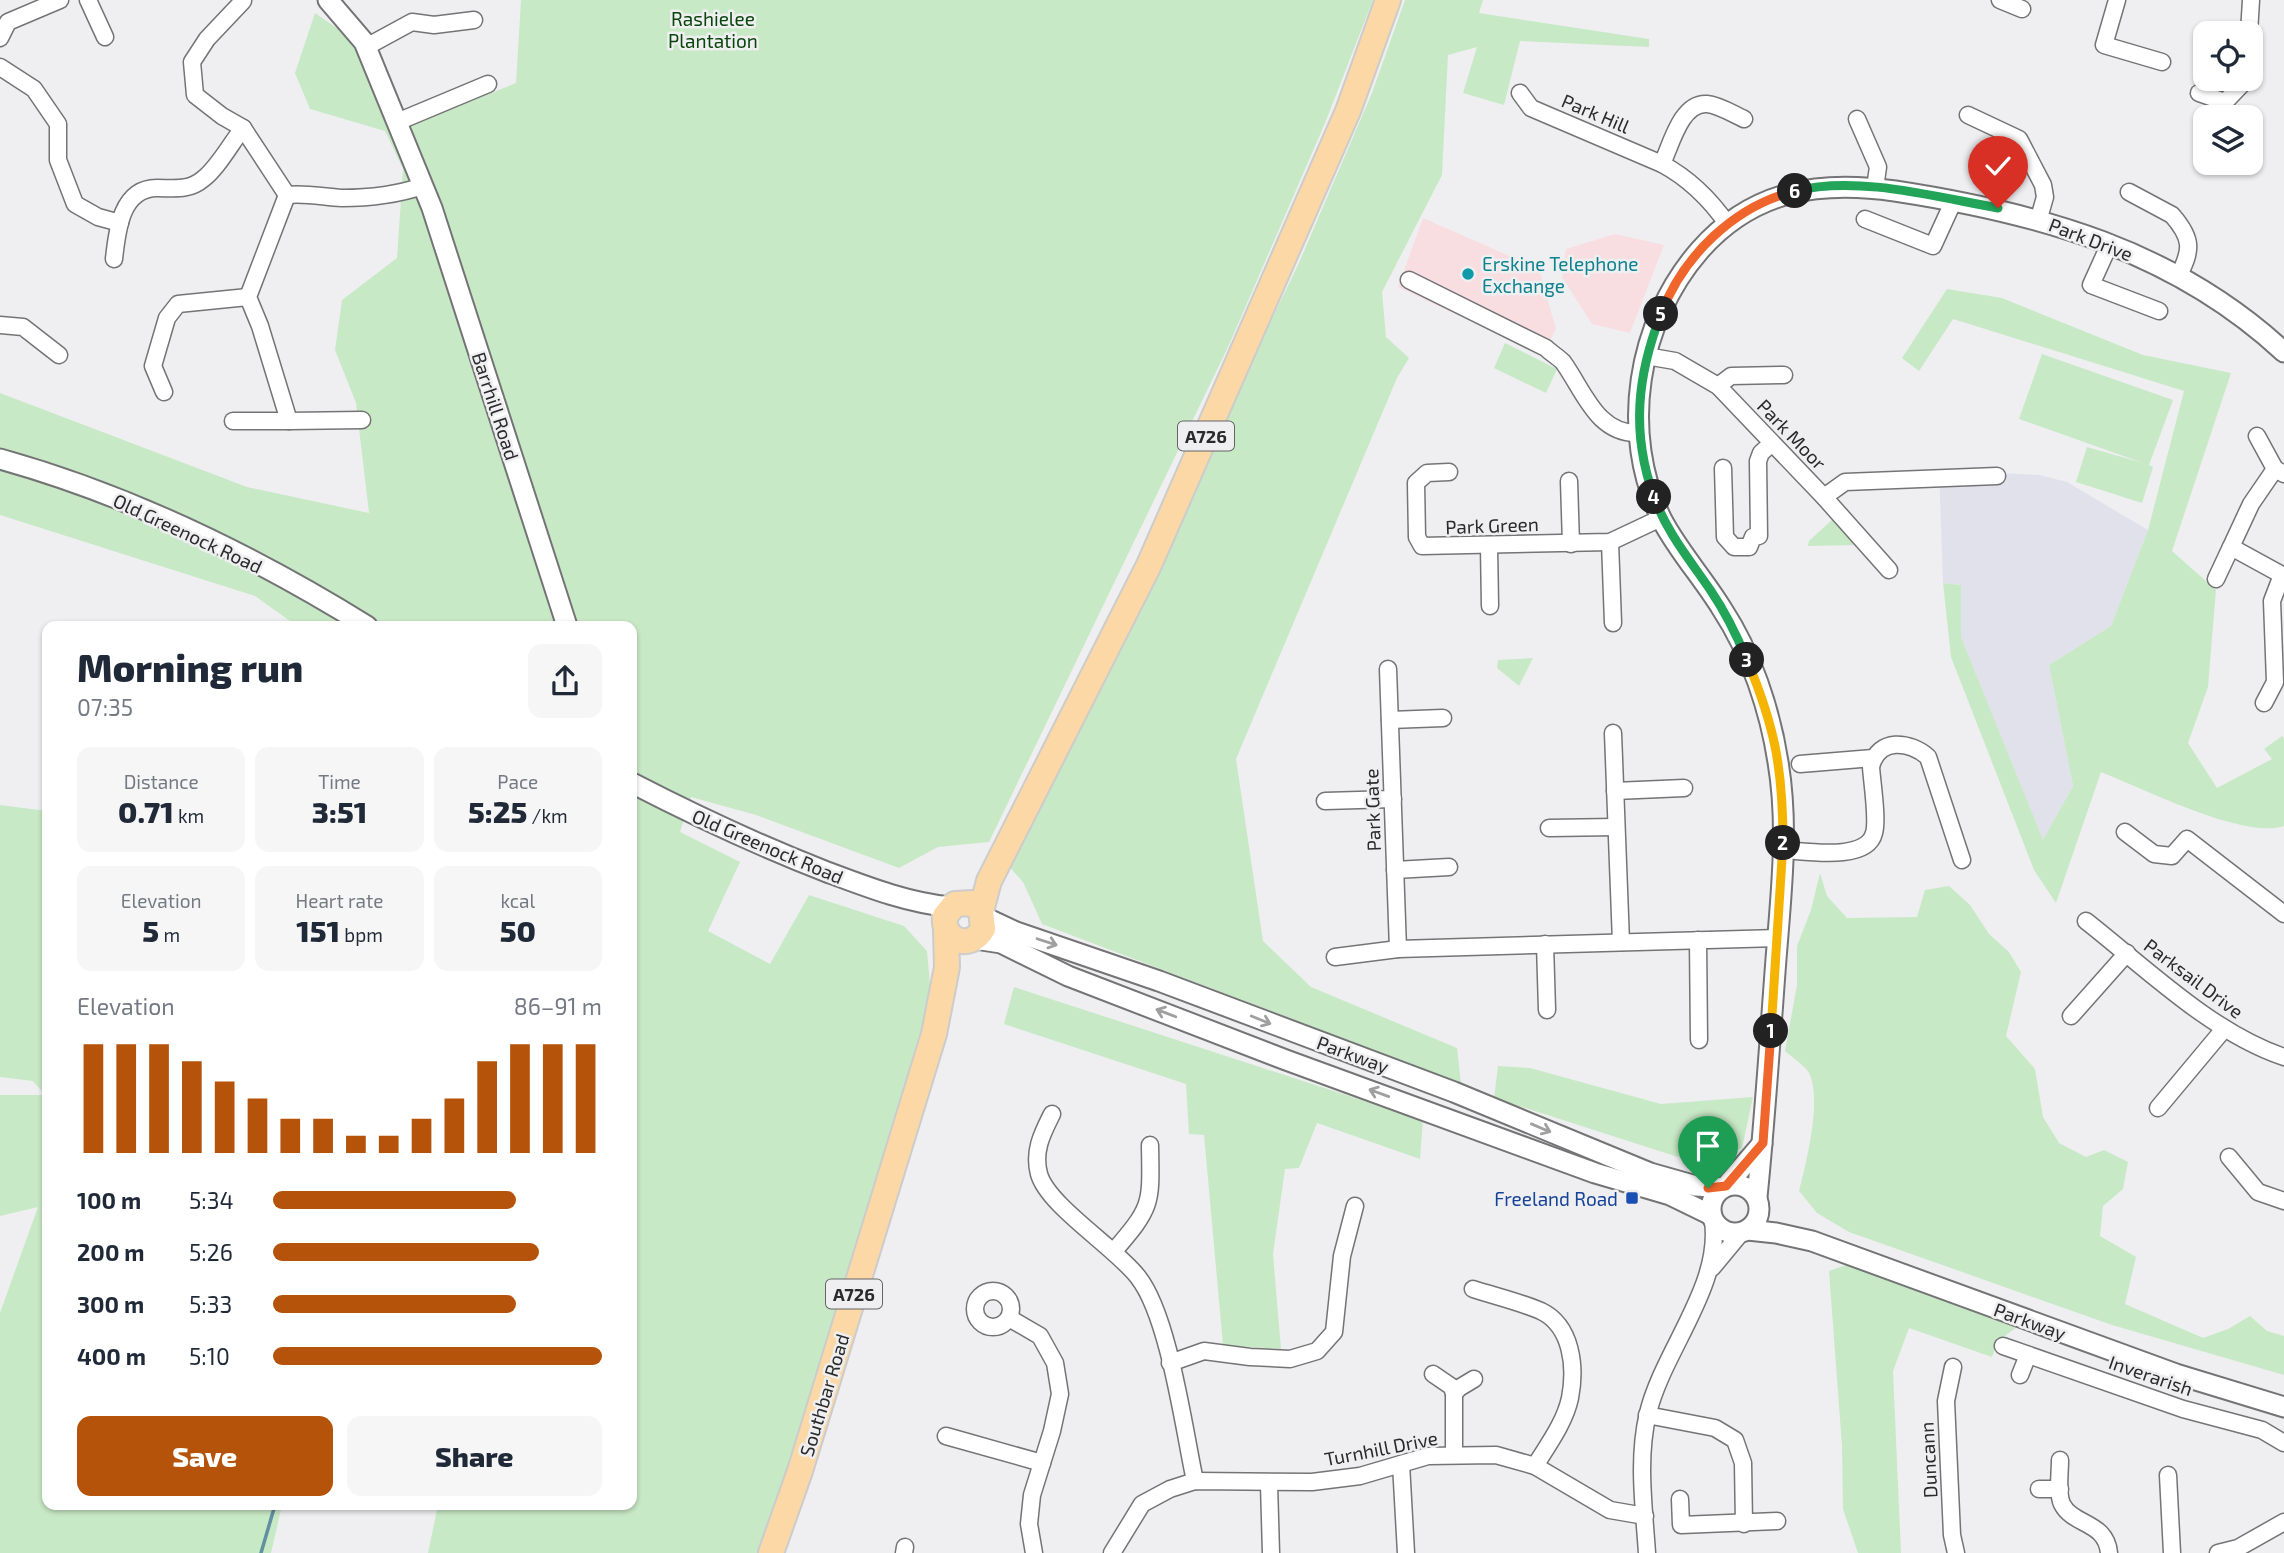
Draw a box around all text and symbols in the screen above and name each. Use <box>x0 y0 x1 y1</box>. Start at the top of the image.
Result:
park label: Rashielee Plantation <box>668 7 758 52</box>
map controls <box>2193 21 2263 175</box>
button: locate <box>2193 21 2263 91</box>
street label: Park Hill <box>1559 88 1634 138</box>
button: layers <box>2193 105 2263 175</box>
pin <box>1968 136 2028 208</box>
icon: check <box>1979 147 2017 185</box>
pin: 6 <box>1778 174 1812 208</box>
text: 6 <box>1789 179 1800 202</box>
street label: Park Drive <box>2046 212 2136 266</box>
place label: Erskine Telephone Exchange <box>1482 252 1638 297</box>
marker: Erskine Telephone Exchange <box>1460 266 1476 282</box>
pin: 5 <box>1644 296 1678 332</box>
text: 5 <box>1655 302 1666 325</box>
street label: Barrhill Road <box>468 349 524 463</box>
street label: Park Moor <box>1753 394 1831 474</box>
road number: A726 <box>1178 422 1234 450</box>
pin: 4 <box>1636 480 1672 514</box>
text: 4 <box>1647 485 1660 508</box>
street label: Old Greenock Road <box>110 488 266 578</box>
street label: Park Green <box>1445 512 1539 538</box>
pin: 3 <box>1730 642 1764 678</box>
text: Morning run <box>77 644 303 690</box>
button: share <box>528 644 602 718</box>
text: 3 <box>1741 648 1752 671</box>
text: 07:35 <box>77 693 133 721</box>
street label: Park Gate <box>1359 768 1385 852</box>
text: Distance <box>124 770 199 793</box>
text: Time <box>318 770 361 793</box>
text: Pace <box>497 770 538 793</box>
text: 0.71 <box>118 793 174 829</box>
text: 3:51 <box>312 793 367 829</box>
text: 5:25 <box>468 793 527 829</box>
text: km <box>174 804 204 827</box>
text: /km <box>527 804 568 827</box>
street label: Old Greenock Road <box>689 804 847 888</box>
pin: 2 <box>1766 826 1800 860</box>
text: 2 <box>1777 831 1788 854</box>
text: Elevation <box>121 889 201 912</box>
text: Heart rate <box>296 889 383 912</box>
text: kcal <box>500 889 535 912</box>
text: 5 <box>142 912 159 948</box>
text: 151 <box>296 912 340 948</box>
text: 50 <box>500 912 536 948</box>
text: m <box>159 923 180 946</box>
text: bpm <box>340 923 383 946</box>
street label: Parksail Drive <box>2140 933 2248 1023</box>
one-way arrow <box>1036 937 1058 950</box>
text: Elevation <box>77 992 175 1020</box>
text: 86–91 m <box>514 992 602 1020</box>
one-way arrow <box>1156 1006 1178 1019</box>
one-way arrow <box>1249 1014 1271 1027</box>
pin: 1 <box>1754 1014 1788 1048</box>
text: 1 <box>1766 1019 1775 1042</box>
street label: Parkway <box>1314 1030 1392 1078</box>
one-way arrow <box>1369 1086 1391 1098</box>
pin <box>1678 1116 1738 1188</box>
one-way arrow <box>1530 1122 1552 1135</box>
icon: arrive <box>1689 1127 1727 1165</box>
text: 100 m <box>77 1186 141 1214</box>
text: 5:34 <box>189 1186 234 1214</box>
place label: Freeland Road <box>1494 1187 1618 1210</box>
marker: Freeland Road <box>1624 1190 1640 1206</box>
text: 200 m <box>77 1238 145 1266</box>
text: 5:26 <box>189 1238 233 1266</box>
road number: A726 <box>826 1280 882 1308</box>
text: 300 m <box>77 1290 144 1318</box>
text: 5:33 <box>189 1290 232 1318</box>
street label: Parkway <box>1991 1297 2069 1345</box>
street label: Southbar Road <box>794 1331 854 1459</box>
text: 400 m <box>77 1342 146 1370</box>
text: 5:10 <box>189 1342 230 1370</box>
street label: Inverarish <box>2106 1350 2196 1400</box>
button: Save <box>77 1416 333 1496</box>
button: Share <box>347 1416 602 1496</box>
street label: Duncann <box>1915 1421 1941 1499</box>
street label: Turnhill Drive <box>1322 1426 1440 1470</box>

